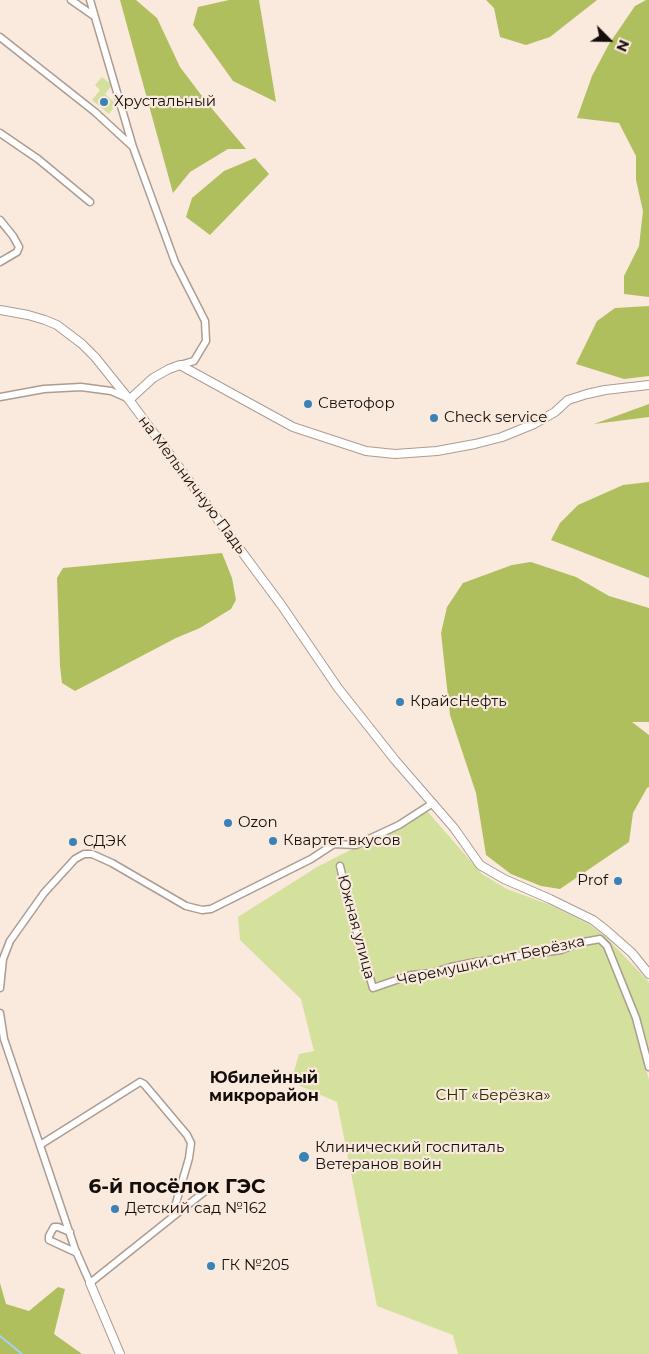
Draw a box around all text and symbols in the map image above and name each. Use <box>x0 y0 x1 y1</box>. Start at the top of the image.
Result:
north arrow <box>584 15 634 65</box>
text: N <box>612 37 633 55</box>
place label: Хрустальный <box>114 93 216 111</box>
marker: Хрустальный <box>98 96 110 108</box>
place label: Светофор <box>318 395 395 413</box>
marker: Светофор <box>302 398 314 410</box>
place label: Check service <box>444 409 547 427</box>
street label: на Мельничную Падь <box>134 412 250 558</box>
marker: Check service <box>428 412 440 424</box>
place label: КрайсНефть <box>410 693 507 711</box>
marker: КрайсНефть <box>394 696 406 708</box>
place label: Ozon <box>238 814 278 832</box>
marker: Ozon <box>222 817 234 829</box>
place label: Квартет вкусов <box>283 832 401 850</box>
place label: СДЭК <box>83 833 126 851</box>
marker: Квартет вкусов <box>267 835 279 847</box>
marker: СДЭК <box>67 836 79 848</box>
place label: Prof <box>577 872 608 890</box>
street label: Южная улица <box>333 873 379 981</box>
marker: Prof <box>612 875 624 887</box>
street label: Черемушки снт Берёзка <box>396 932 586 990</box>
district label: Юбилейный микрорайон <box>209 1068 319 1106</box>
park label: СНТ «Берёзка» <box>435 1087 551 1105</box>
place label: Клинический госпиталь Ветеранов войн <box>315 1139 504 1174</box>
marker: Клинический госпиталь Ветеранов войн <box>297 1150 311 1164</box>
district label: 6-й посёлок ГЭС <box>88 1175 266 1199</box>
place label: Детский сад №162 <box>125 1200 266 1218</box>
marker: Детский сад №162 <box>109 1203 121 1215</box>
place label: ГК №205 <box>221 1257 289 1275</box>
marker: ГК №205 <box>205 1260 217 1272</box>

